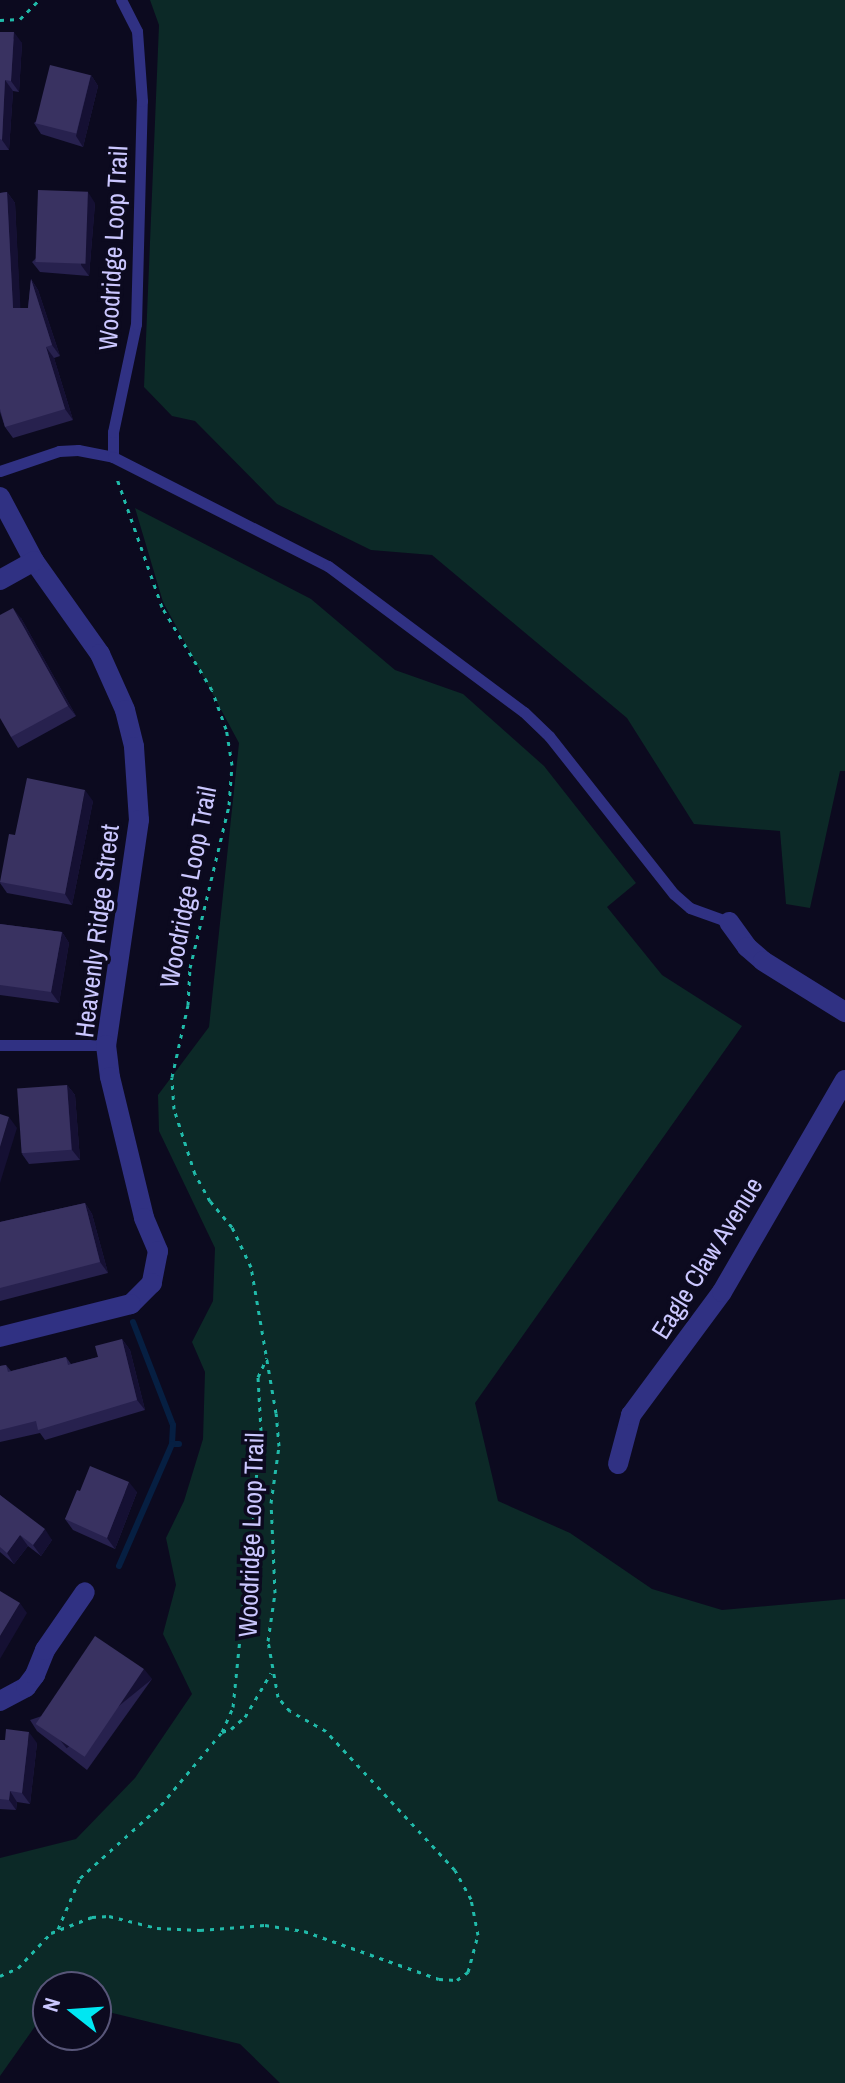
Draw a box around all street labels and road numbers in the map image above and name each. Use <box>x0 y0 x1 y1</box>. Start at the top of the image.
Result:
street label: Woodridge Loop Trail <box>92 145 134 351</box>
street label: Woodridge Loop Trail <box>153 783 223 991</box>
street label: Heavenly Ridge Street <box>68 823 126 1039</box>
street label: Eagle Claw Avenue <box>645 1171 769 1345</box>
street label: Woodridge Loop Trail <box>232 1432 270 1638</box>

